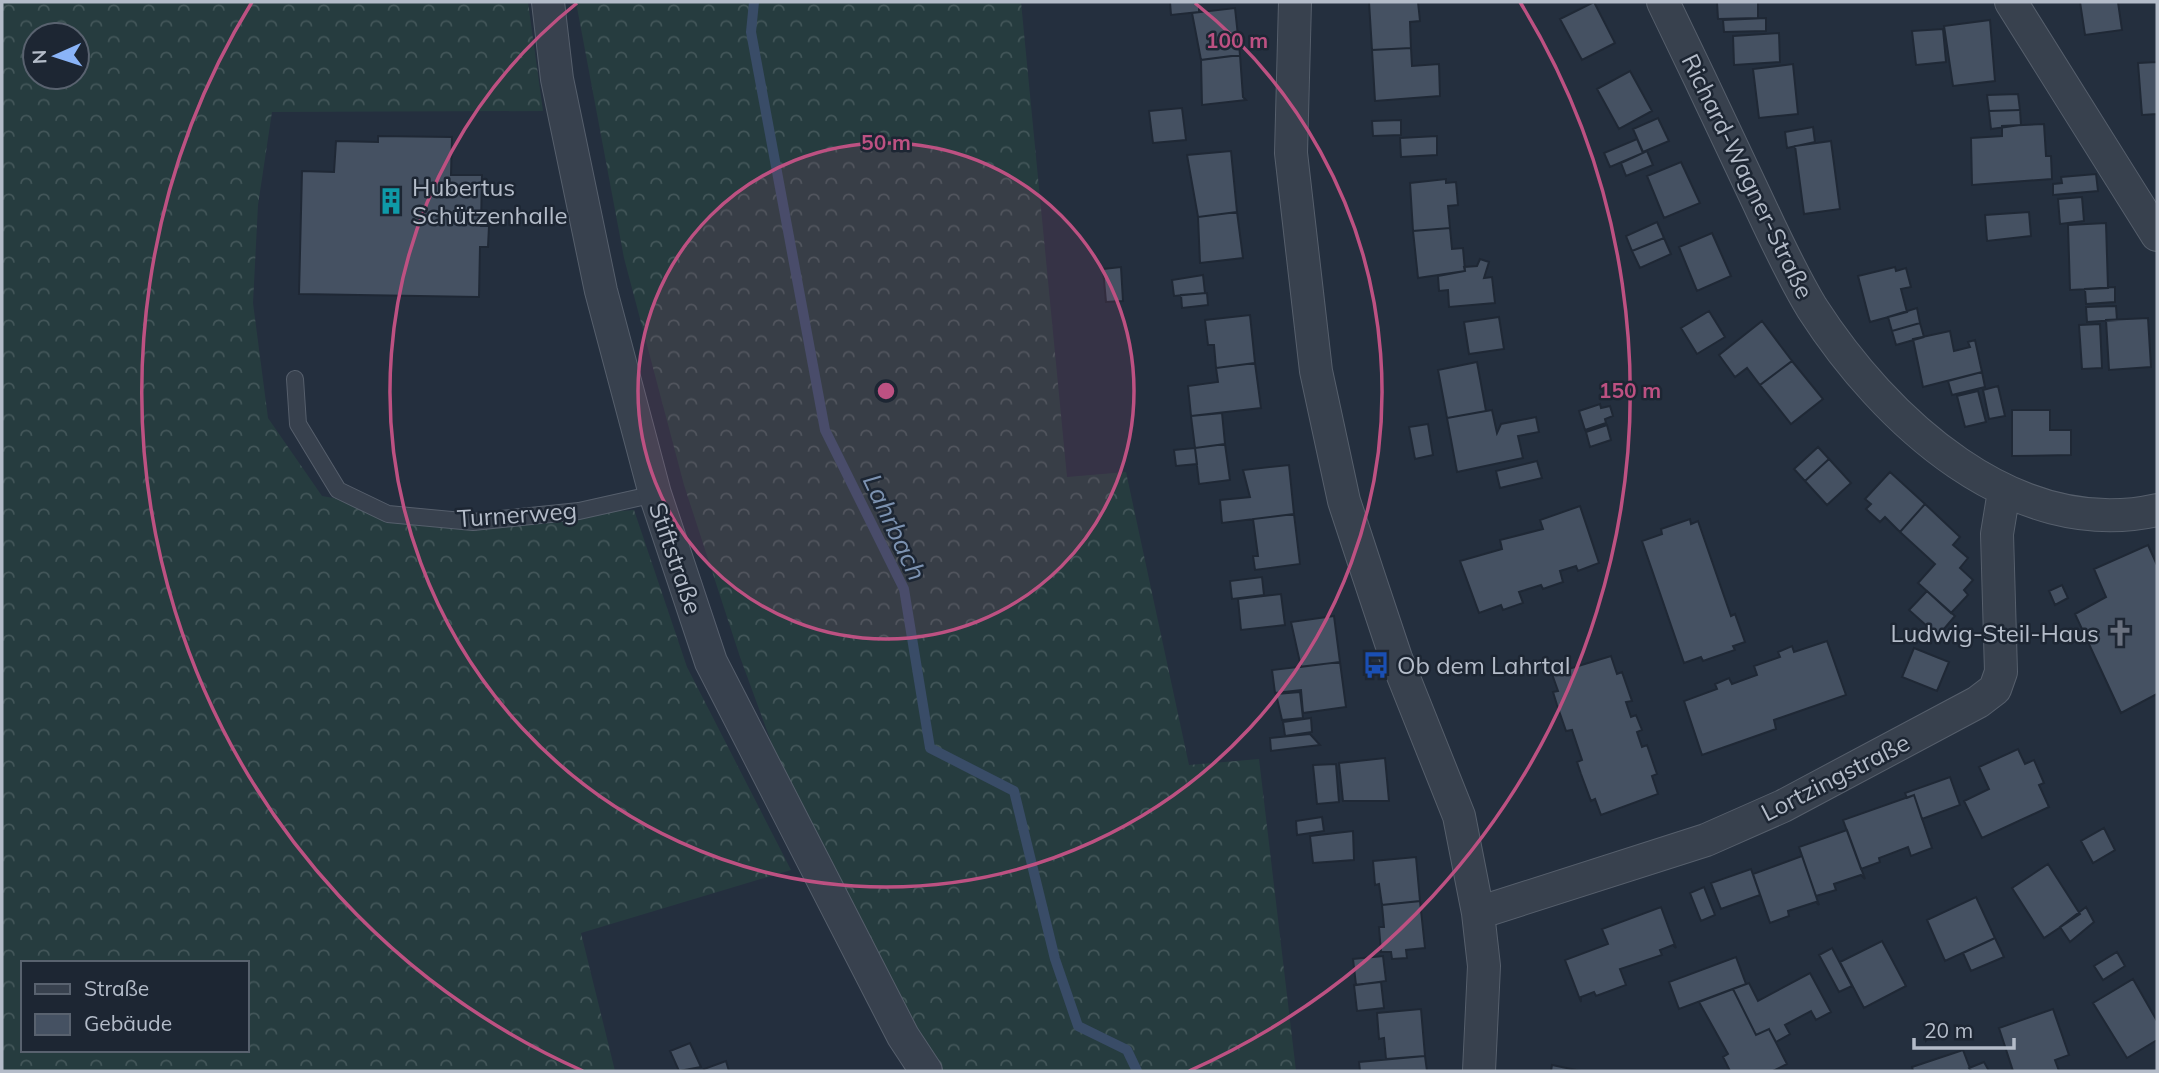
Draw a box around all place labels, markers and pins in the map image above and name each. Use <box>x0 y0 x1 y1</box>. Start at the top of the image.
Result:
place label: Hubertus Schützenhalle <box>412 172 567 230</box>
building icon: Hubertus Schützenhalle <box>376 186 406 216</box>
centre of rings <box>874 379 898 403</box>
place label: Ludwig-Steil-Haus <box>1891 618 2099 648</box>
church icon: Ludwig-Steil-Haus <box>2105 618 2135 648</box>
bus stop icon: Ob dem Lahrtal <box>1361 650 1391 680</box>
place label: Ob dem Lahrtal <box>1397 650 1570 680</box>

